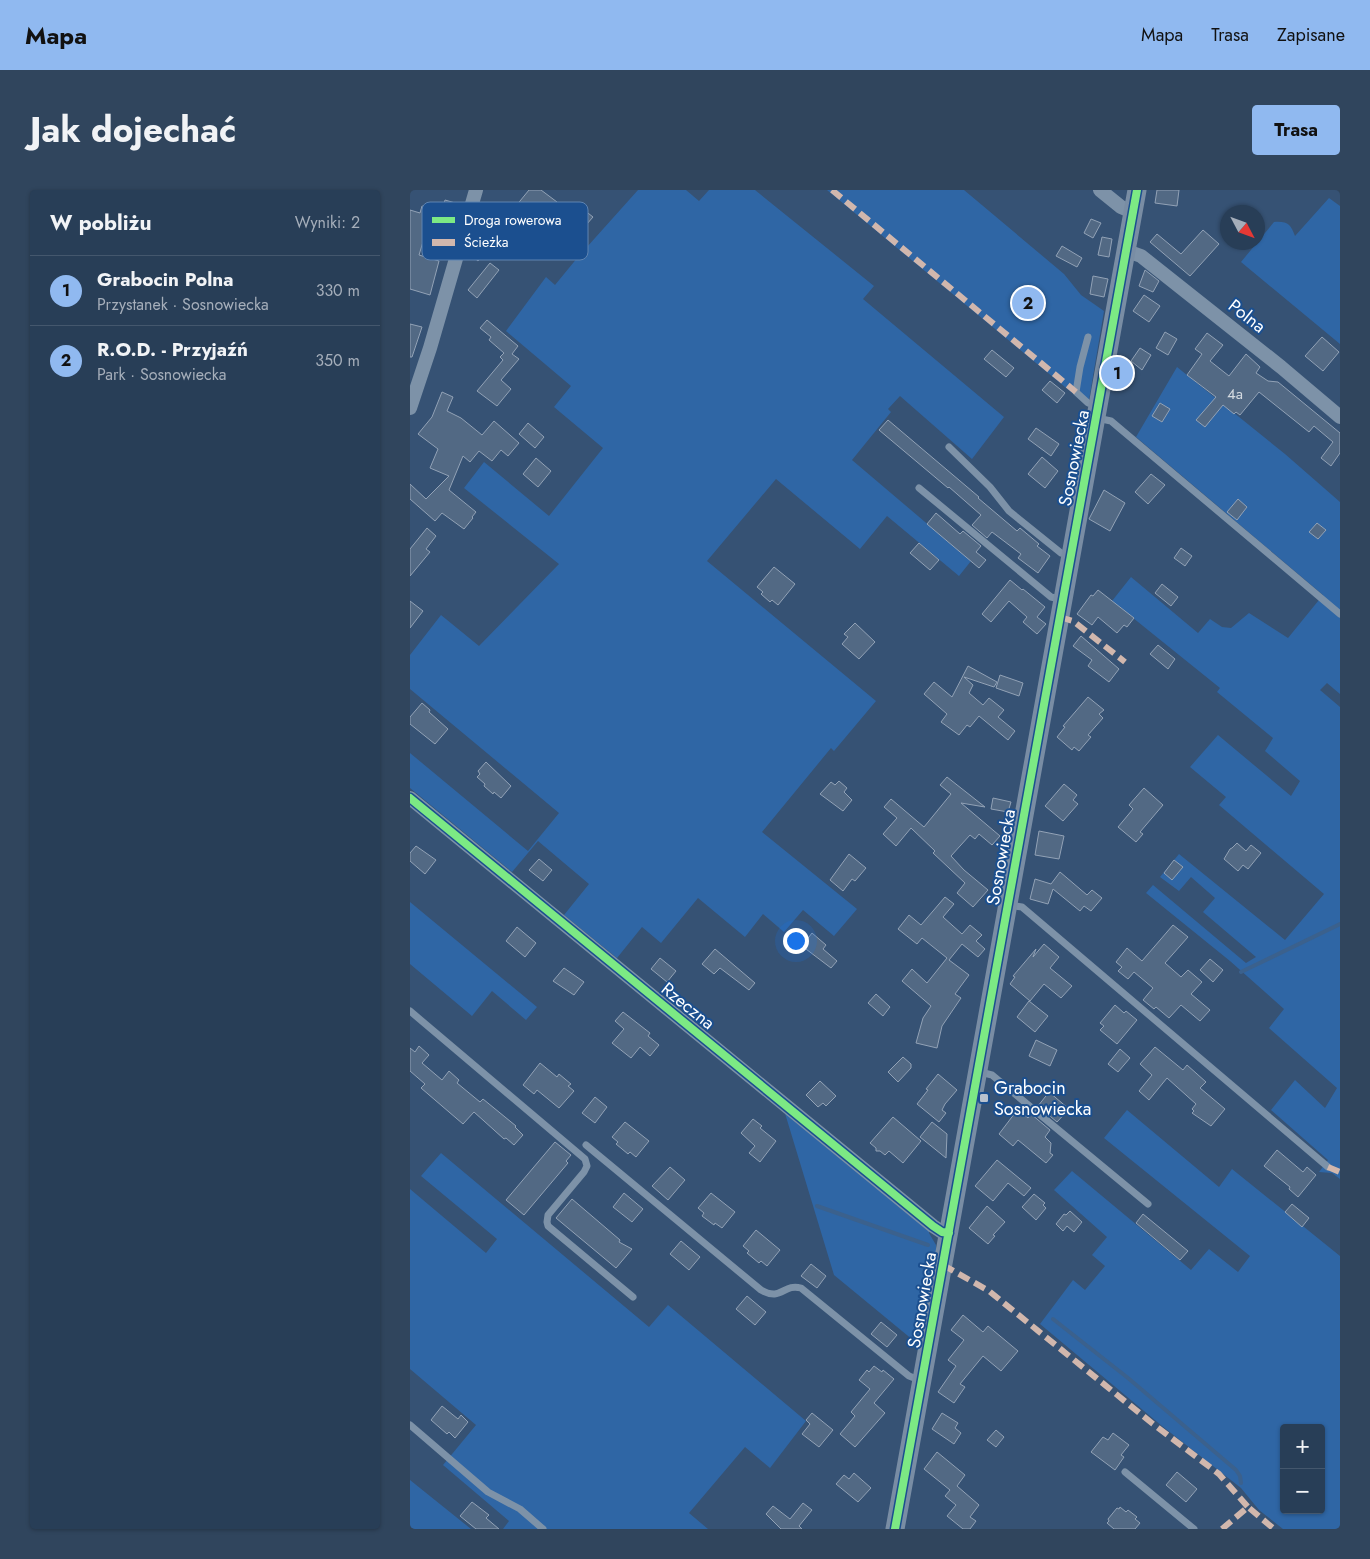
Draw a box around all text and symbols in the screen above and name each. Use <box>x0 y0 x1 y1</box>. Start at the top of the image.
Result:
text: Mapa <box>25 18 87 53</box>
text: Mapa <box>1141 22 1183 48</box>
text: Trasa <box>1211 22 1249 48</box>
text: Zapisane <box>1277 22 1345 48</box>
text: Jak dojechać <box>30 105 236 155</box>
button: Trasa <box>1252 105 1340 155</box>
legend <box>422 202 588 260</box>
north arrow <box>1220 205 1265 250</box>
text: W pobliżu <box>50 208 151 238</box>
text: Droga rowerowa <box>464 210 562 230</box>
text: Wyniki: 2 <box>295 211 360 234</box>
text: Ścieżka <box>464 232 509 252</box>
text: Grabocin Polna <box>97 266 233 293</box>
text: 1 <box>62 279 70 302</box>
text: 330 m <box>316 279 360 302</box>
pin: 2 <box>1012 284 1044 322</box>
text: Przystanek · Sosnowiecka <box>97 293 269 316</box>
street label: Polna <box>1223 293 1271 339</box>
text: R.O.D. - Przyjaźń <box>97 336 248 363</box>
text: 2 <box>61 349 71 372</box>
text: 350 m <box>315 349 360 372</box>
pin: 1 <box>1101 354 1133 392</box>
text: Park · Sosnowiecka <box>97 363 226 386</box>
house number: 4a <box>1227 383 1243 405</box>
street label: Sosnowiecka <box>1052 408 1096 508</box>
street label: Sosnowiecka <box>980 807 1022 907</box>
your location <box>783 928 809 954</box>
street label: Rzeczna <box>656 976 720 1036</box>
place label: Grabocin Sosnowiecka <box>994 1075 1091 1122</box>
marker: Grabocin Sosnowiecka <box>978 1092 990 1104</box>
street label: Sosnowiecka <box>901 1250 943 1350</box>
map controls <box>1280 1424 1325 1514</box>
button: + <box>1280 1424 1325 1469</box>
button: − <box>1280 1469 1325 1514</box>

